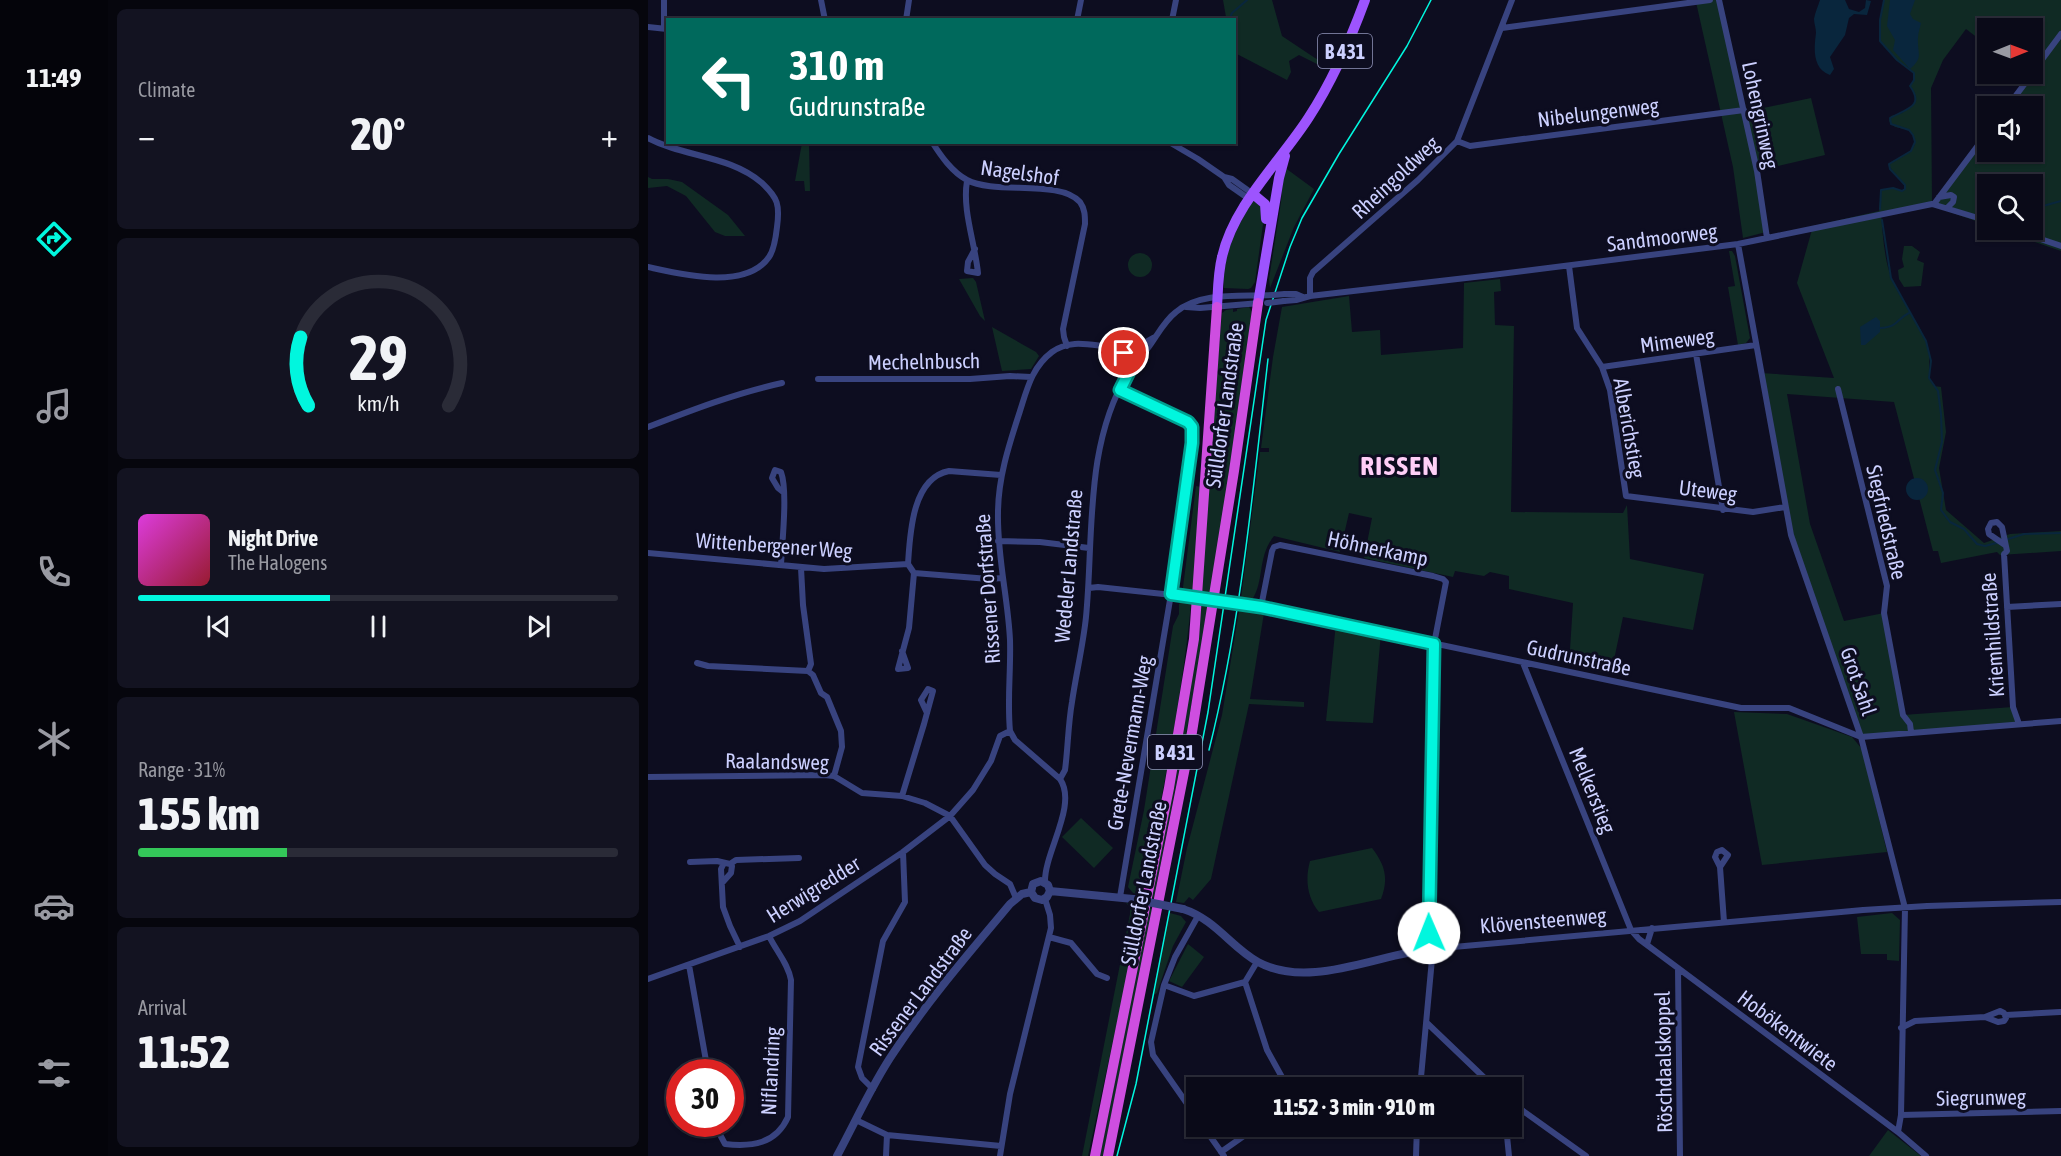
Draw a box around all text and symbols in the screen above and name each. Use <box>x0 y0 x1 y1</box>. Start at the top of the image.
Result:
north arrow <box>1977 18 2043 84</box>
map controls <box>1977 18 2043 240</box>
road number: B 431 <box>1318 34 1372 68</box>
text: 310 m <box>789 41 884 89</box>
icon: left <box>690 42 768 120</box>
street label: Lohengrinweg <box>1738 59 1784 171</box>
text: 11:49 <box>26 62 82 93</box>
text: Climate <box>138 78 195 101</box>
text: Gudrunstraße <box>789 91 926 122</box>
street label: Nibelungenweg <box>1536 93 1660 131</box>
button: sound <box>1977 96 2043 162</box>
text: 20° <box>351 108 405 160</box>
text: − <box>138 116 155 154</box>
text: + <box>601 116 618 154</box>
street label: Rheingoldweg <box>1347 131 1443 223</box>
street label: Nagelshof <box>979 155 1061 189</box>
button: search <box>1977 174 2043 240</box>
icon: directions <box>33 218 75 260</box>
street label: Sandmoorweg <box>1606 218 1718 256</box>
street label: Sülldorfer Landstraße <box>1201 321 1247 489</box>
text: 29 <box>349 322 407 393</box>
street label: Mimeweg <box>1639 323 1715 357</box>
pin <box>1098 327 1149 378</box>
icon: arrive <box>1107 336 1140 369</box>
street label: Mechelnbusch <box>868 348 980 374</box>
street label: Alberichstieg <box>1609 376 1651 480</box>
icon: music <box>33 385 75 427</box>
text: km/h <box>357 391 399 416</box>
district label: RISSEN <box>1360 450 1440 481</box>
street label: Siegfriedstraße <box>1862 462 1912 582</box>
street label: Uteweg <box>1678 475 1738 505</box>
street label: Wedeler Landstraße <box>1049 488 1087 644</box>
street label: Rissener Dorfstraße <box>970 513 1004 665</box>
text: Night Drive <box>228 525 318 551</box>
street label: Höhnerkamp <box>1325 526 1431 570</box>
street label: Wittenbergener Weg <box>695 528 853 562</box>
icon: phone <box>33 551 75 593</box>
text: The Halogens <box>228 551 327 574</box>
street label: Kriemhildstraße <box>1976 572 2008 698</box>
icon: previous <box>202 610 235 643</box>
icon: pause <box>362 610 395 643</box>
icon: next <box>522 610 555 643</box>
street label: Gudrunstraße <box>1525 634 1633 680</box>
street label: Grot Sahl <box>1836 644 1882 719</box>
street label: Grete-Nevermann-Weg <box>1102 654 1156 832</box>
icon: climate <box>33 718 75 760</box>
road number: B 431 <box>1148 735 1202 769</box>
street label: Melkerstieg <box>1565 744 1621 836</box>
street label: Raalandsweg <box>725 748 829 774</box>
text: Range · 31% <box>138 758 225 781</box>
text: 155 km <box>138 788 260 840</box>
street label: Sülldorfer Landstraße <box>1115 799 1171 967</box>
street label: Herwigredder <box>762 850 865 927</box>
icon: car <box>33 885 75 927</box>
position arrow <box>1397 901 1461 965</box>
street label: Klövensteenweg <box>1479 903 1607 937</box>
street label: Rissener Landstraße <box>864 922 976 1060</box>
street label: Hobökentwiete <box>1733 985 1843 1075</box>
street label: Röschdaalskoppel <box>1650 990 1676 1133</box>
text: Arrival <box>138 996 187 1019</box>
text: 11:52 <box>138 1026 231 1078</box>
street label: Niflandring <box>756 1026 784 1116</box>
icon: filters <box>33 1052 75 1094</box>
speed limit sign: 30 <box>666 1059 744 1137</box>
street label: Siegrunweg <box>1936 1084 2026 1110</box>
text: 11:52 · 3 min · 910 m <box>1273 1094 1435 1120</box>

